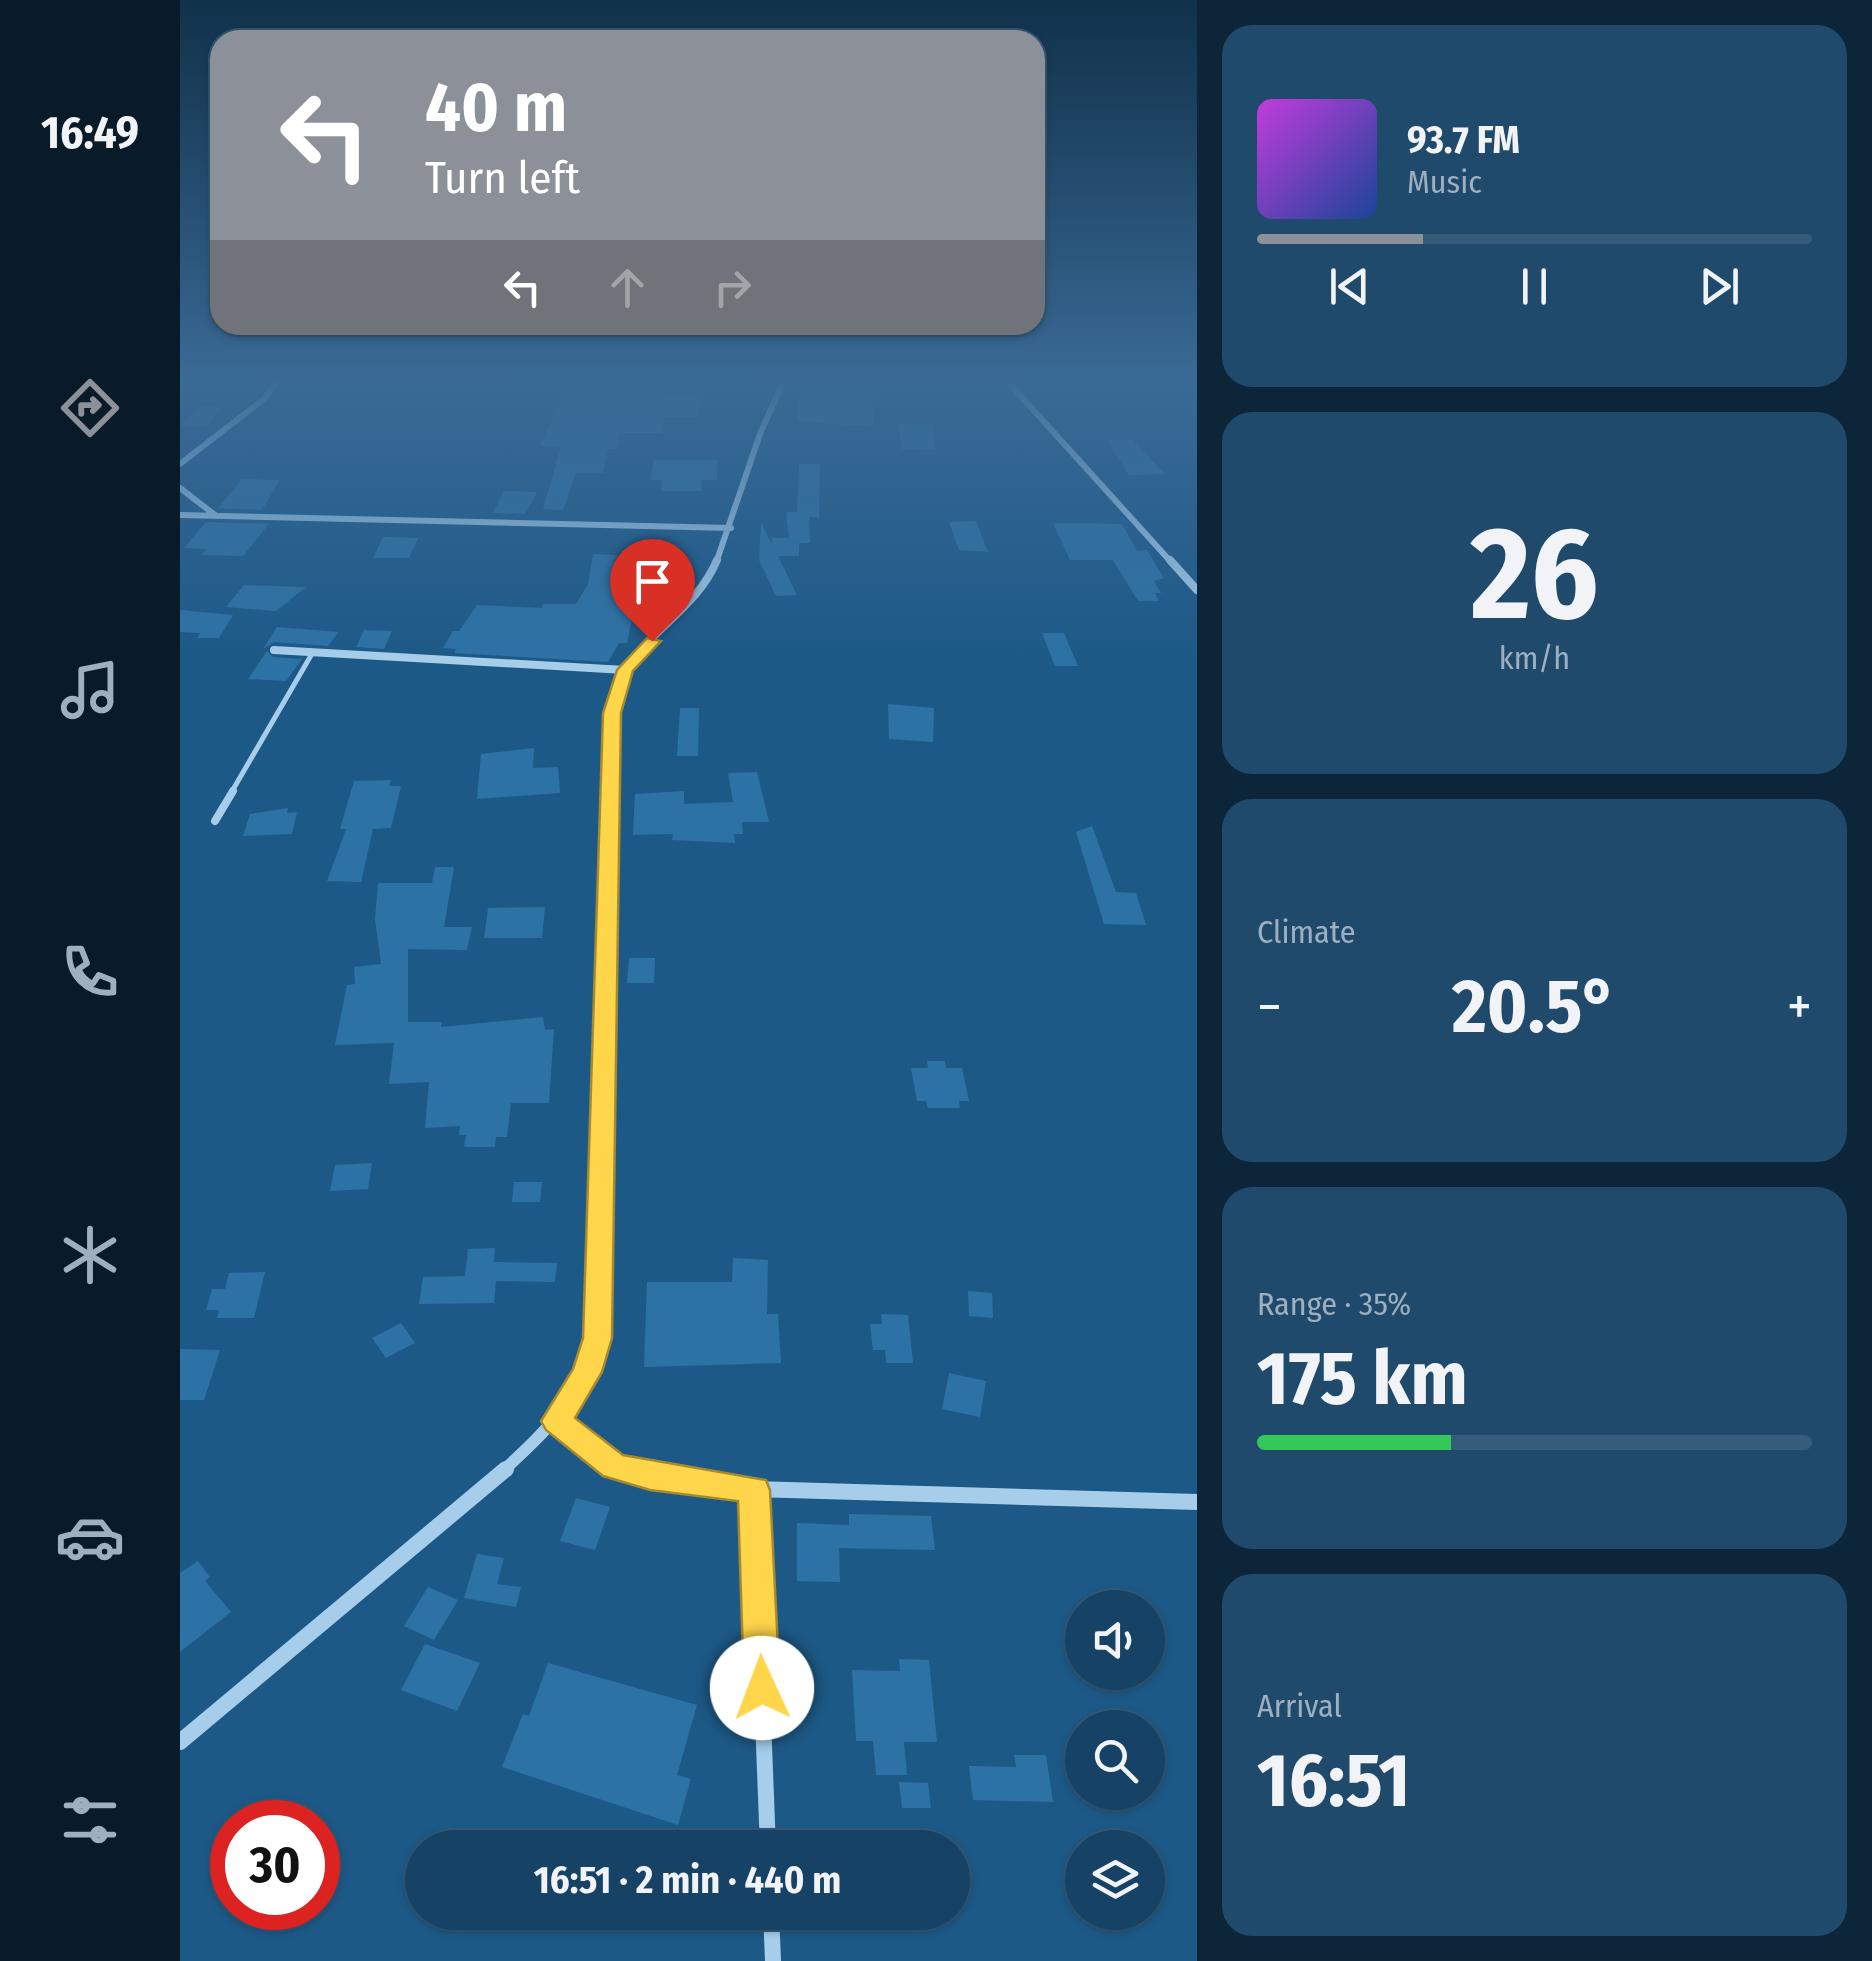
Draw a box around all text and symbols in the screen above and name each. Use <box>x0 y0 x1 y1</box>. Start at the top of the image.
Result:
text: 40 m <box>425 66 567 150</box>
icon: left <box>260 70 390 200</box>
text: 16:49 <box>41 106 139 160</box>
text: 93.7 FM <box>1407 117 1520 163</box>
text: Turn left <box>425 151 580 205</box>
text: Music <box>1407 163 1482 201</box>
icon: previous <box>1322 259 1377 314</box>
icon: pause <box>1507 259 1562 314</box>
icon: next <box>1692 259 1747 314</box>
icon: left <box>495 260 550 315</box>
icon: ahead <box>600 260 655 315</box>
icon: right <box>705 260 760 315</box>
icon: directions <box>55 373 125 443</box>
text: 26 <box>1470 496 1599 652</box>
pin <box>610 539 695 642</box>
icon: arrive <box>625 554 680 609</box>
text: km/h <box>1499 639 1570 677</box>
icon: music <box>55 655 125 725</box>
text: Climate <box>1257 913 1356 951</box>
icon: phone <box>55 937 125 1007</box>
text: 20.5° <box>1452 962 1617 1052</box>
text: − <box>1257 974 1282 1040</box>
text: + <box>1787 974 1812 1040</box>
icon: climate <box>55 1220 125 1290</box>
text: Range · 35% <box>1257 1285 1411 1323</box>
text: 175 km <box>1257 1334 1468 1424</box>
icon: car <box>55 1502 125 1572</box>
map controls <box>1065 1590 1165 1930</box>
button: sound <box>1065 1590 1165 1690</box>
position arrow <box>710 1636 814 1740</box>
text: Arrival <box>1257 1687 1342 1725</box>
button: search <box>1065 1710 1165 1810</box>
text: 16:51 <box>1257 1736 1410 1826</box>
icon: filters <box>55 1785 125 1855</box>
speed limit sign: 30 <box>210 1800 340 1930</box>
button: layers <box>1065 1830 1165 1930</box>
text: 16:51 · 2 min · 440 m <box>534 1857 841 1903</box>

